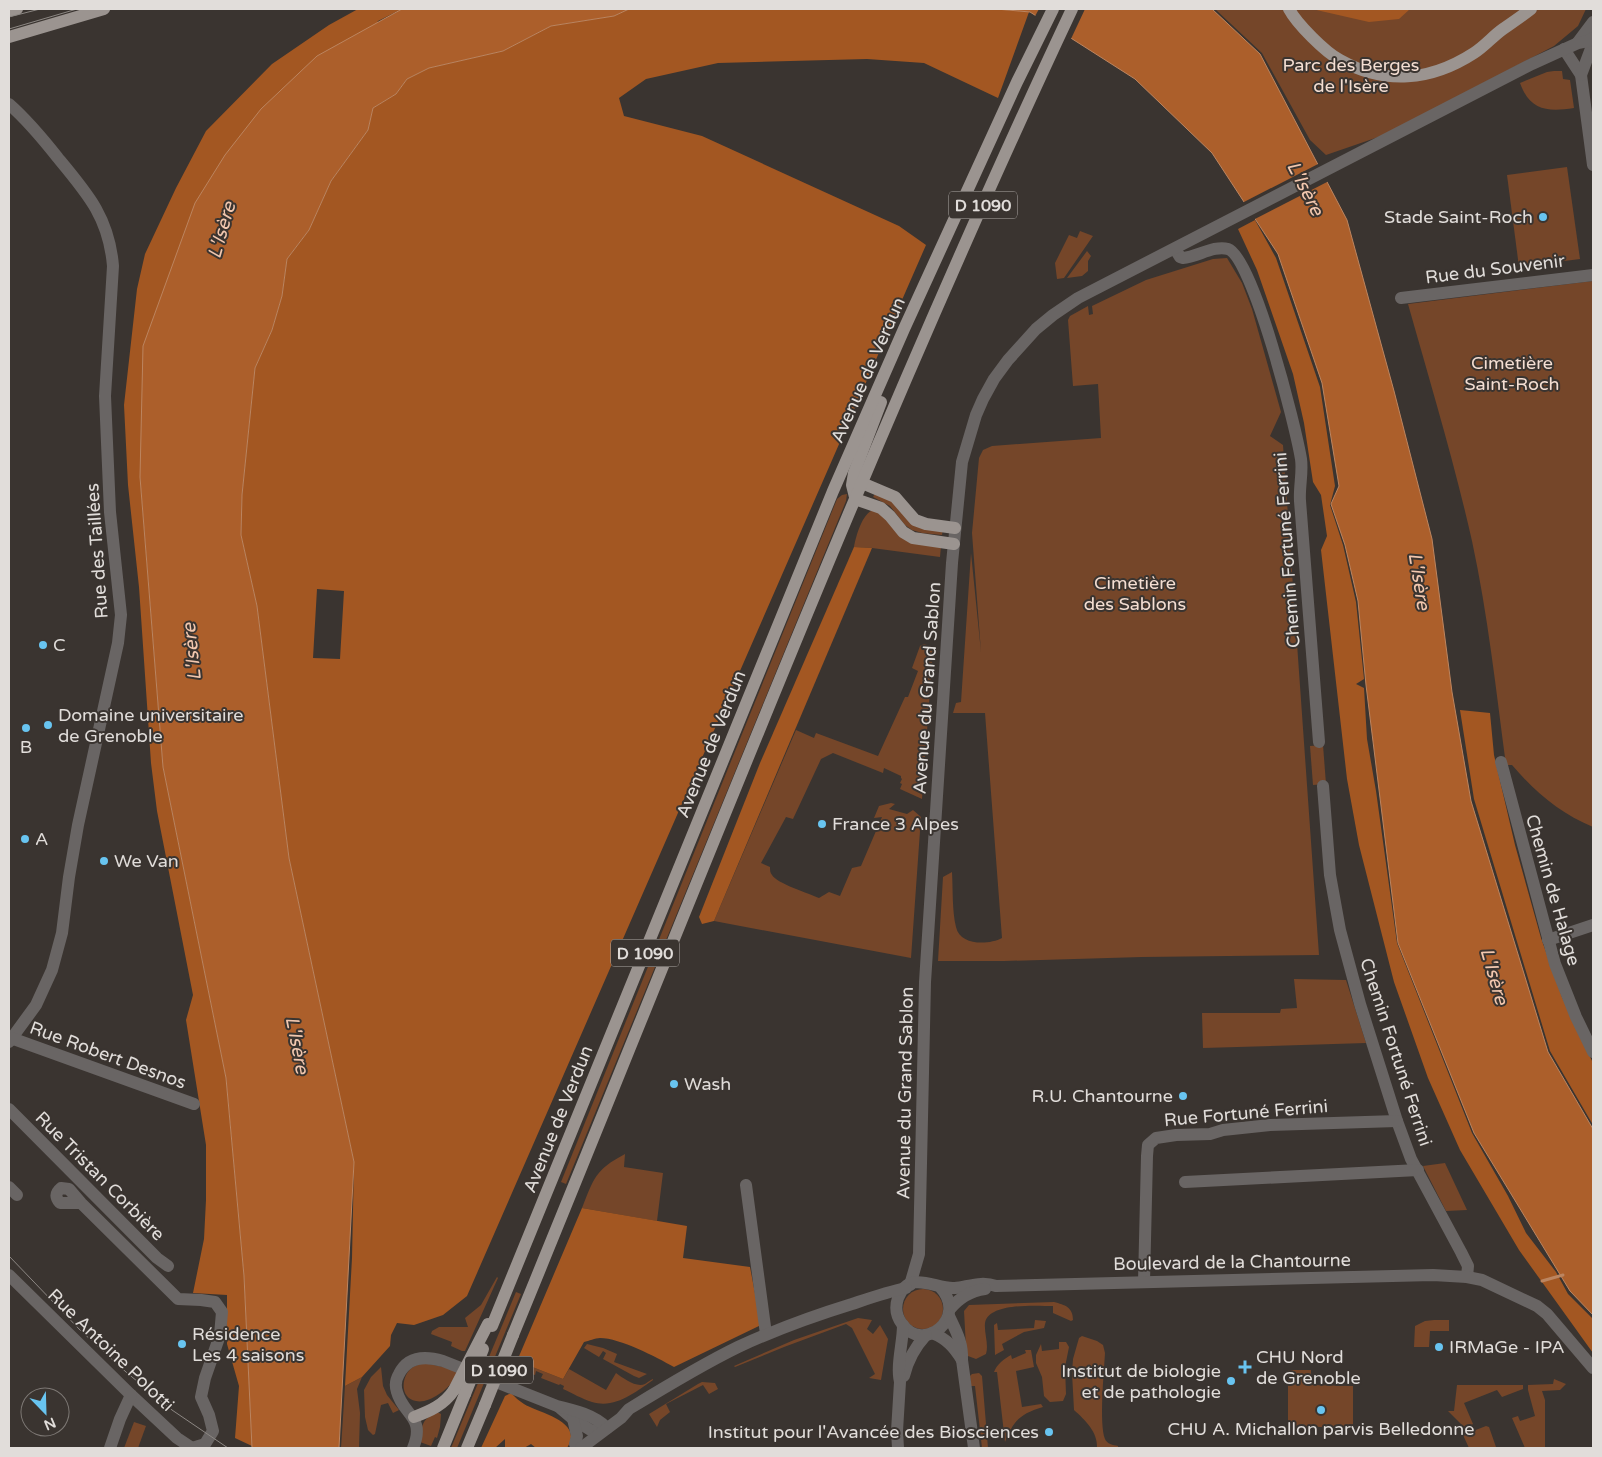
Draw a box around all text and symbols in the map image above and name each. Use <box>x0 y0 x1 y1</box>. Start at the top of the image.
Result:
park label: Parc des Berges de l'Isère <box>1283 54 1419 97</box>
water label: L'Isère <box>1282 158 1329 220</box>
road number: D 1090 <box>949 192 1017 218</box>
water label: L'Isère <box>203 198 241 261</box>
place label: Stade Saint-Roch <box>1384 206 1533 228</box>
marker: Stade Saint-Roch <box>1537 211 1549 223</box>
street label: Rue du Souvenir <box>1424 250 1566 288</box>
street label: Avenue de Verdun <box>826 294 910 446</box>
park label: Cimetière Saint-Roch <box>1465 352 1559 395</box>
street label: Chemin Fortuné Ferrini <box>1269 451 1305 649</box>
street label: Rue des Taillées <box>81 483 113 619</box>
water label: L'Isère <box>1404 551 1435 613</box>
park label: Cimetière des Sablons <box>1084 572 1186 615</box>
street label: Avenue du Grand Sablon <box>909 581 945 795</box>
water label: L'Isère <box>178 621 206 682</box>
place label: C <box>53 634 66 656</box>
marker: C <box>37 639 49 651</box>
street label: Avenue de Verdun <box>671 667 751 821</box>
place label: Domaine universitaire de Grenoble <box>58 704 243 747</box>
marker: Domaine universitaire de Grenoble <box>42 719 54 731</box>
marker: B <box>20 722 32 734</box>
place label: B <box>20 736 32 758</box>
street label: Chemin de Halage <box>1521 812 1585 968</box>
place label: France 3 Alpes <box>832 813 959 835</box>
marker: France 3 Alpes <box>816 818 828 830</box>
place label: A <box>35 828 48 850</box>
marker: A <box>19 833 31 845</box>
place label: We Van <box>114 850 179 872</box>
marker: We Van <box>98 855 110 867</box>
road number: D 1090 <box>611 940 679 966</box>
water label: L'Isère <box>1475 945 1513 1008</box>
street label: Chemin Fortuné Ferrini <box>1355 955 1437 1149</box>
street label: Avenue du Grand Sablon <box>892 986 918 1200</box>
water label: L'Isère <box>281 1015 314 1077</box>
street label: Rue Robert Desnos <box>27 1016 189 1094</box>
street label: Avenue de Verdun <box>518 1042 598 1196</box>
place label: Wash <box>684 1073 731 1095</box>
marker: Wash <box>668 1078 680 1090</box>
place label: R.U. Chantourne <box>1031 1085 1173 1107</box>
marker: R.U. Chantourne <box>1177 1090 1189 1102</box>
street label: Rue Fortuné Ferrini <box>1163 1095 1329 1131</box>
street label: Rue Tristan Corbière <box>31 1107 169 1245</box>
street label: Boulevard de la Chantourne <box>1113 1249 1351 1275</box>
street label: Rue Antoine Polotti <box>43 1284 179 1416</box>
place label: Résidence Les 4 saisons <box>192 1323 304 1366</box>
place label: IRMaGe - IPA <box>1449 1336 1565 1358</box>
marker: Résidence Les 4 saisons <box>176 1338 188 1350</box>
marker: IRMaGe - IPA <box>1433 1341 1445 1353</box>
place label: CHU Nord de Grenoble <box>1256 1346 1361 1389</box>
road number: D 1090 <box>465 1356 533 1384</box>
place label: Institut de biologie et de pathologie <box>1061 1360 1221 1403</box>
marker: CHU Nord de Grenoble <box>1238 1360 1252 1374</box>
marker: Institut de biologie et de pathologie <box>1225 1375 1237 1387</box>
north arrow <box>20 1387 70 1437</box>
marker: CHU A. Michallon parvis Belledonne <box>1315 1404 1327 1416</box>
text: N <box>41 1413 58 1434</box>
place label: CHU A. Michallon parvis Belledonne <box>1168 1418 1474 1440</box>
place label: Institut pour l'Avancée des Biosciences <box>708 1421 1039 1443</box>
marker: Institut pour l'Avancée des Biosciences <box>1043 1426 1055 1438</box>

